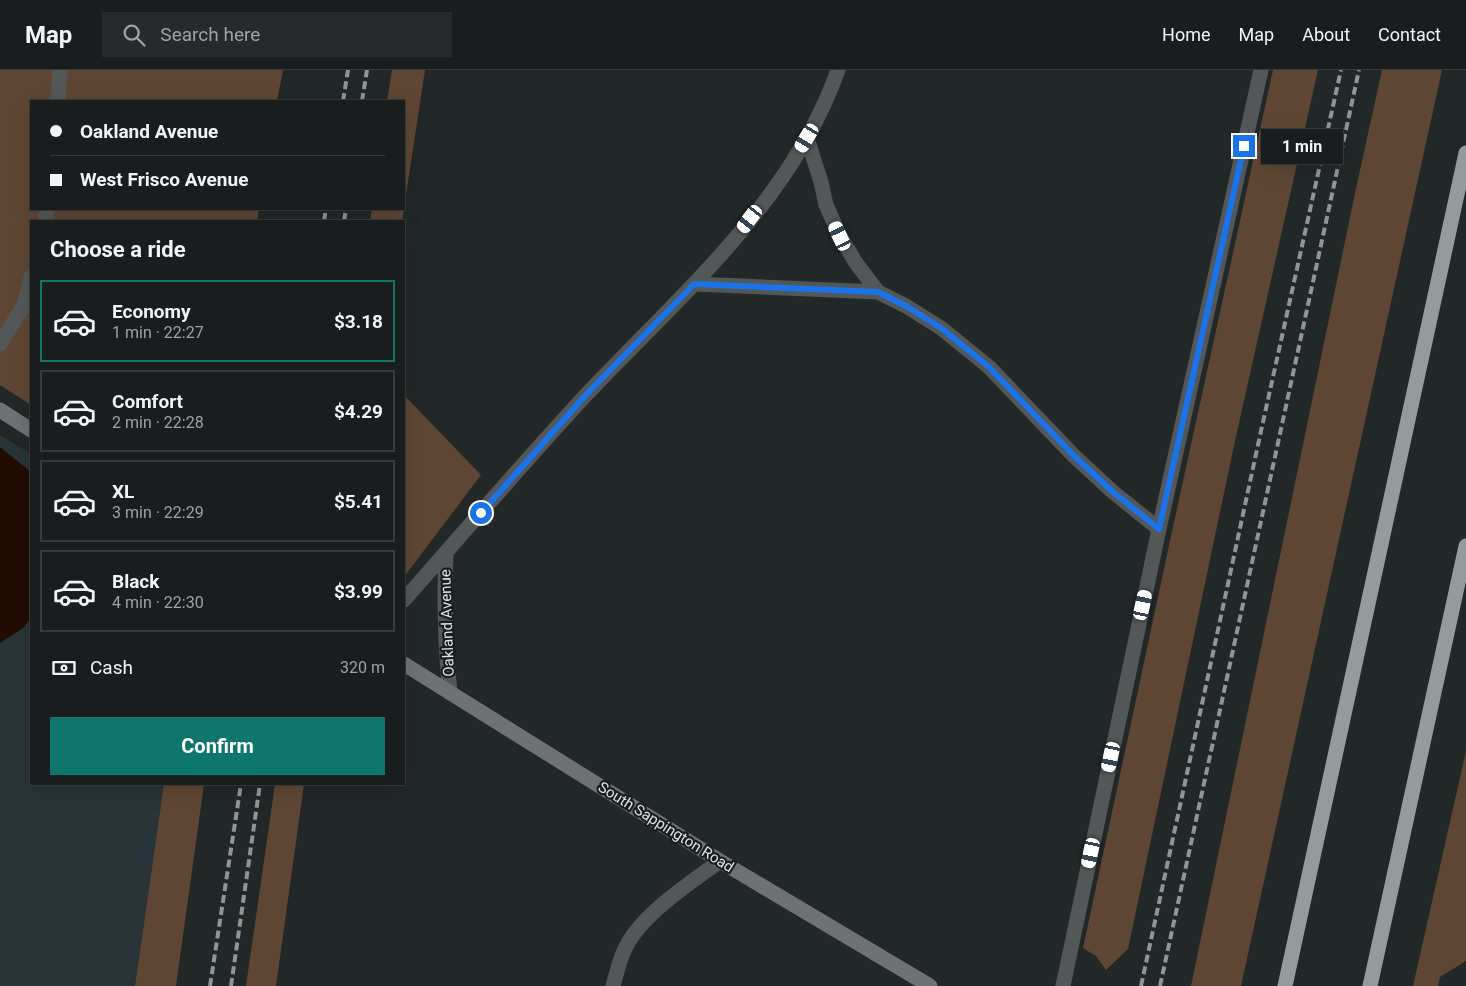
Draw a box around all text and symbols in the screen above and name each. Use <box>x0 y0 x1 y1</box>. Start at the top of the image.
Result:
search box <box>102 12 452 57</box>
text: Map <box>25 21 72 49</box>
icon: search <box>120 21 148 49</box>
text: Search here <box>160 23 260 46</box>
text: Home <box>1162 24 1211 45</box>
text: Map <box>1239 24 1274 45</box>
text: About <box>1302 24 1350 45</box>
text: Contact <box>1378 24 1441 45</box>
text: Oakland Avenue <box>80 120 218 143</box>
car <box>792 121 821 155</box>
callout: 1 min <box>1262 128 1344 164</box>
route end <box>1233 135 1255 157</box>
text: 1 min <box>1282 137 1322 156</box>
text: West Frisco Avenue <box>80 168 248 191</box>
car <box>734 203 765 235</box>
car <box>826 219 853 253</box>
text: Choose a ride <box>50 237 186 262</box>
icon: car <box>52 299 97 344</box>
text: Economy <box>112 300 191 323</box>
text: $3.18 <box>334 310 383 333</box>
text: 1 min · 22:27 <box>112 323 204 342</box>
icon: car <box>52 389 97 434</box>
text: Comfort <box>112 390 183 413</box>
text: $4.29 <box>334 400 383 423</box>
text: 2 min · 22:28 <box>112 413 204 432</box>
icon: car <box>52 479 97 524</box>
text: XL <box>112 480 134 503</box>
text: $5.41 <box>334 490 383 513</box>
route start <box>470 502 492 524</box>
text: 3 min · 22:29 <box>112 503 204 522</box>
icon: car <box>52 569 97 614</box>
street label: Oakland Avenue <box>436 569 458 677</box>
text: Black <box>112 570 159 593</box>
text: $3.99 <box>334 580 383 603</box>
car <box>1132 589 1153 621</box>
text: 4 min · 22:30 <box>112 593 204 612</box>
icon: cash <box>50 654 78 682</box>
text: Cash <box>90 656 133 679</box>
text: 320 m <box>340 658 385 677</box>
button: Confirm <box>50 717 385 775</box>
car <box>1100 741 1121 773</box>
street label: South Sappington Road <box>595 778 737 876</box>
car <box>1080 837 1101 869</box>

